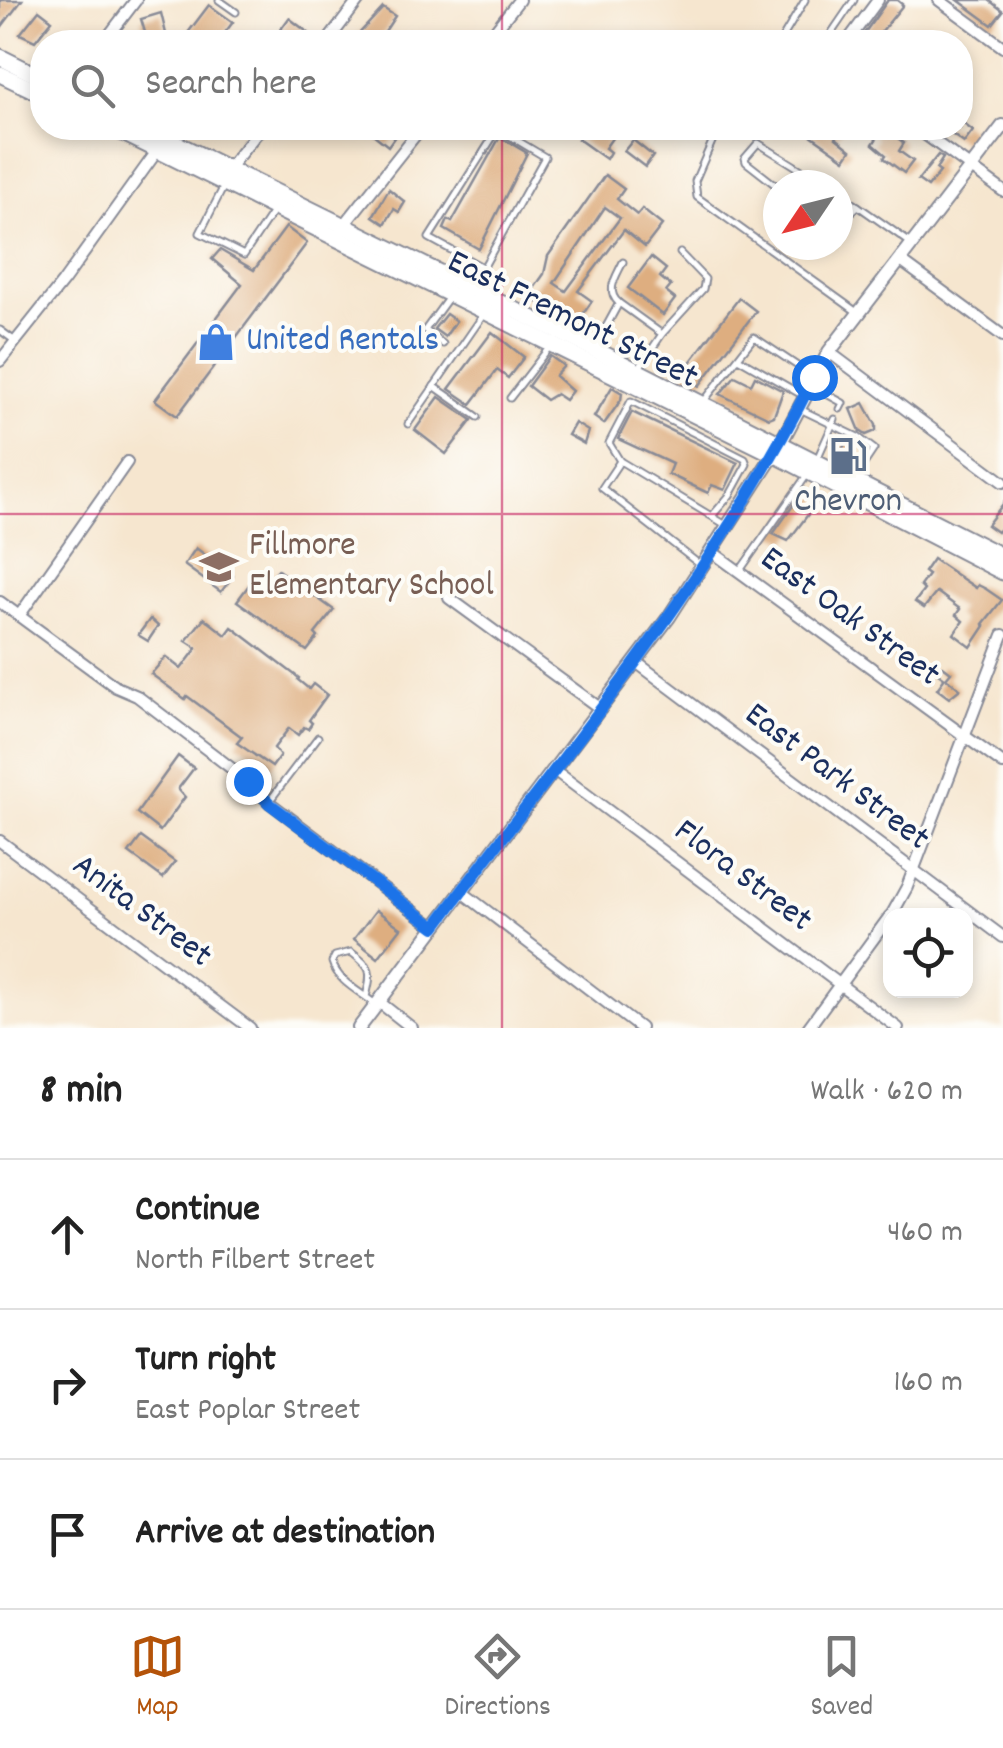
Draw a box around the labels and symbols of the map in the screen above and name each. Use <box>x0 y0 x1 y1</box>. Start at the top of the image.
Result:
north arrow <box>763 170 853 260</box>
street label: East Fremont Street <box>438 239 706 404</box>
place label: United Rentals <box>246 317 439 367</box>
shop icon: United Rentals <box>195 321 237 363</box>
route start <box>792 355 838 401</box>
fuel station icon: Chevron <box>827 435 869 477</box>
place label: Chevron <box>794 478 902 528</box>
place label: Fillmore Elementary School <box>249 522 494 612</box>
street label: East Oak Street <box>749 536 949 701</box>
school or university icon: Fillmore Elementary School <box>198 546 240 588</box>
street label: East Park Street <box>733 692 939 864</box>
route end <box>226 759 272 805</box>
street label: Flora Street <box>662 808 822 946</box>
street label: Anita Street <box>60 843 222 981</box>

